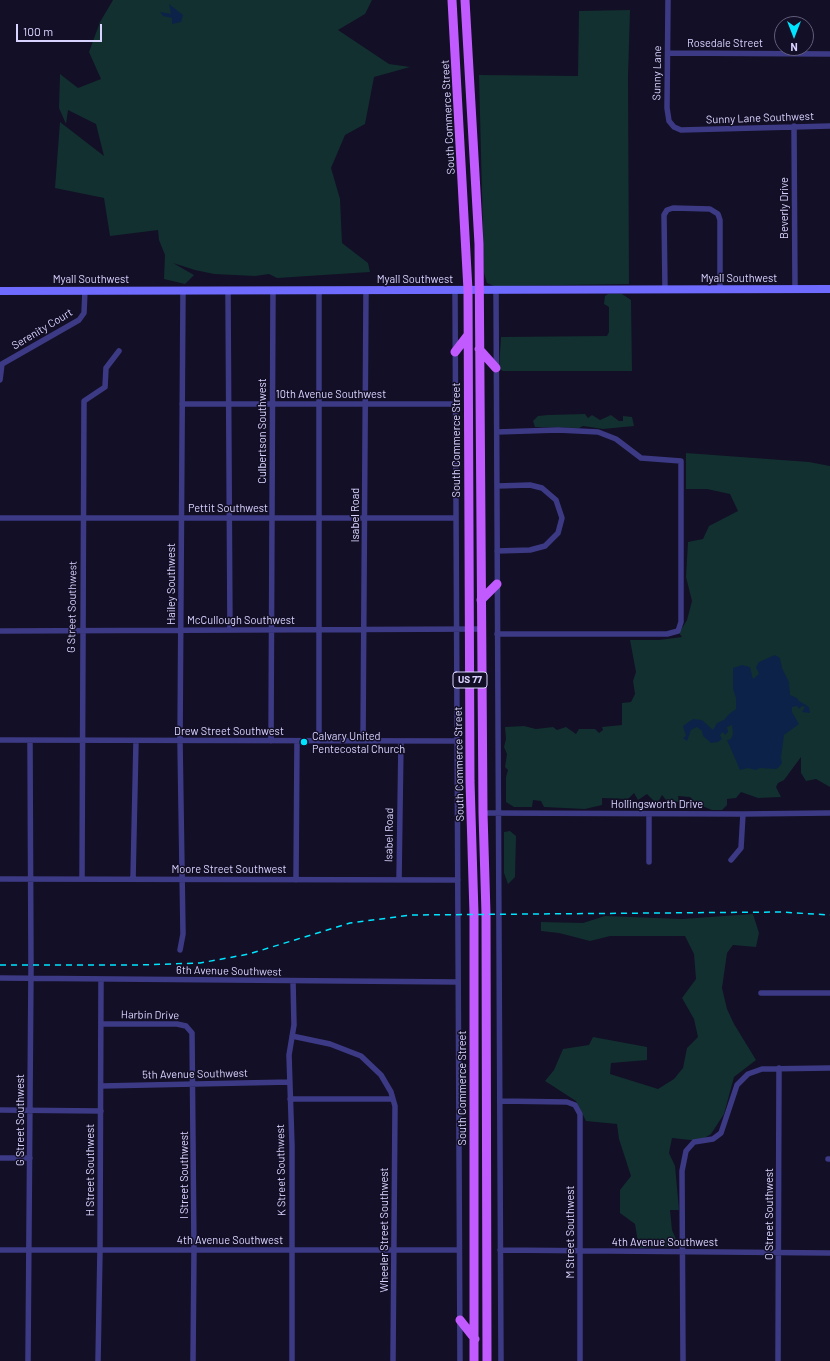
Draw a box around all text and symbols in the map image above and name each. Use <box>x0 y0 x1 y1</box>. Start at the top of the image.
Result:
scale bar <box>18 16 104 42</box>
north arrow <box>774 16 814 56</box>
text: 100 m <box>23 24 53 38</box>
street label: Rosedale Street <box>687 36 763 50</box>
text: N <box>790 41 798 54</box>
street label: Sunny Lane <box>650 45 664 101</box>
street label: South Commerce Street <box>438 59 458 175</box>
street label: Sunny Lane Southwest <box>706 110 814 126</box>
street label: Beverly Drive <box>777 177 791 239</box>
street label: Myall Southwest <box>701 271 777 285</box>
street label: Myall Southwest <box>53 272 129 286</box>
street label: Myall Southwest <box>377 272 453 286</box>
street label: Serenity Court <box>9 306 75 352</box>
street label: Culbertson Southwest <box>255 378 269 484</box>
street label: South Commerce Street <box>449 383 463 497</box>
street label: 10th Avenue Southwest <box>276 387 386 401</box>
street label: Isabel Road <box>348 488 362 542</box>
street label: Pettit Southwest <box>188 501 268 515</box>
street label: Hailey Southwest <box>164 543 178 625</box>
street label: G Street Southwest <box>65 561 79 653</box>
street label: McCullough Southwest <box>187 613 295 627</box>
road number: US 77 <box>453 672 487 688</box>
street label: South Commerce Street <box>451 706 467 822</box>
street label: Drew Street Southwest <box>174 724 284 738</box>
place label: Calvary United Pentecostal Church <box>312 729 405 755</box>
marker: Calvary United Pentecostal Church <box>299 737 309 747</box>
street label: Hollingsworth Drive <box>611 797 703 811</box>
street label: Isabel Road <box>382 808 396 862</box>
street label: Moore Street Southwest <box>171 862 287 876</box>
street label: 6th Avenue Southwest <box>176 963 282 979</box>
street label: Harbin Drive <box>121 1008 179 1022</box>
street label: South Commerce Street <box>455 1031 469 1145</box>
street label: 5th Avenue Southwest <box>142 1066 248 1082</box>
street label: G Street Southwest <box>13 1074 27 1166</box>
street label: H Street Southwest <box>83 1124 97 1216</box>
street label: K Street Southwest <box>274 1124 288 1216</box>
street label: I Street Southwest <box>177 1131 191 1219</box>
street label: Wheeler Street Southwest <box>377 1167 391 1293</box>
street label: O Street Southwest <box>762 1168 776 1260</box>
street label: M Street Southwest <box>563 1185 577 1279</box>
street label: 4th Avenue Southwest <box>177 1233 283 1247</box>
street label: 4th Avenue Southwest <box>612 1235 718 1249</box>

